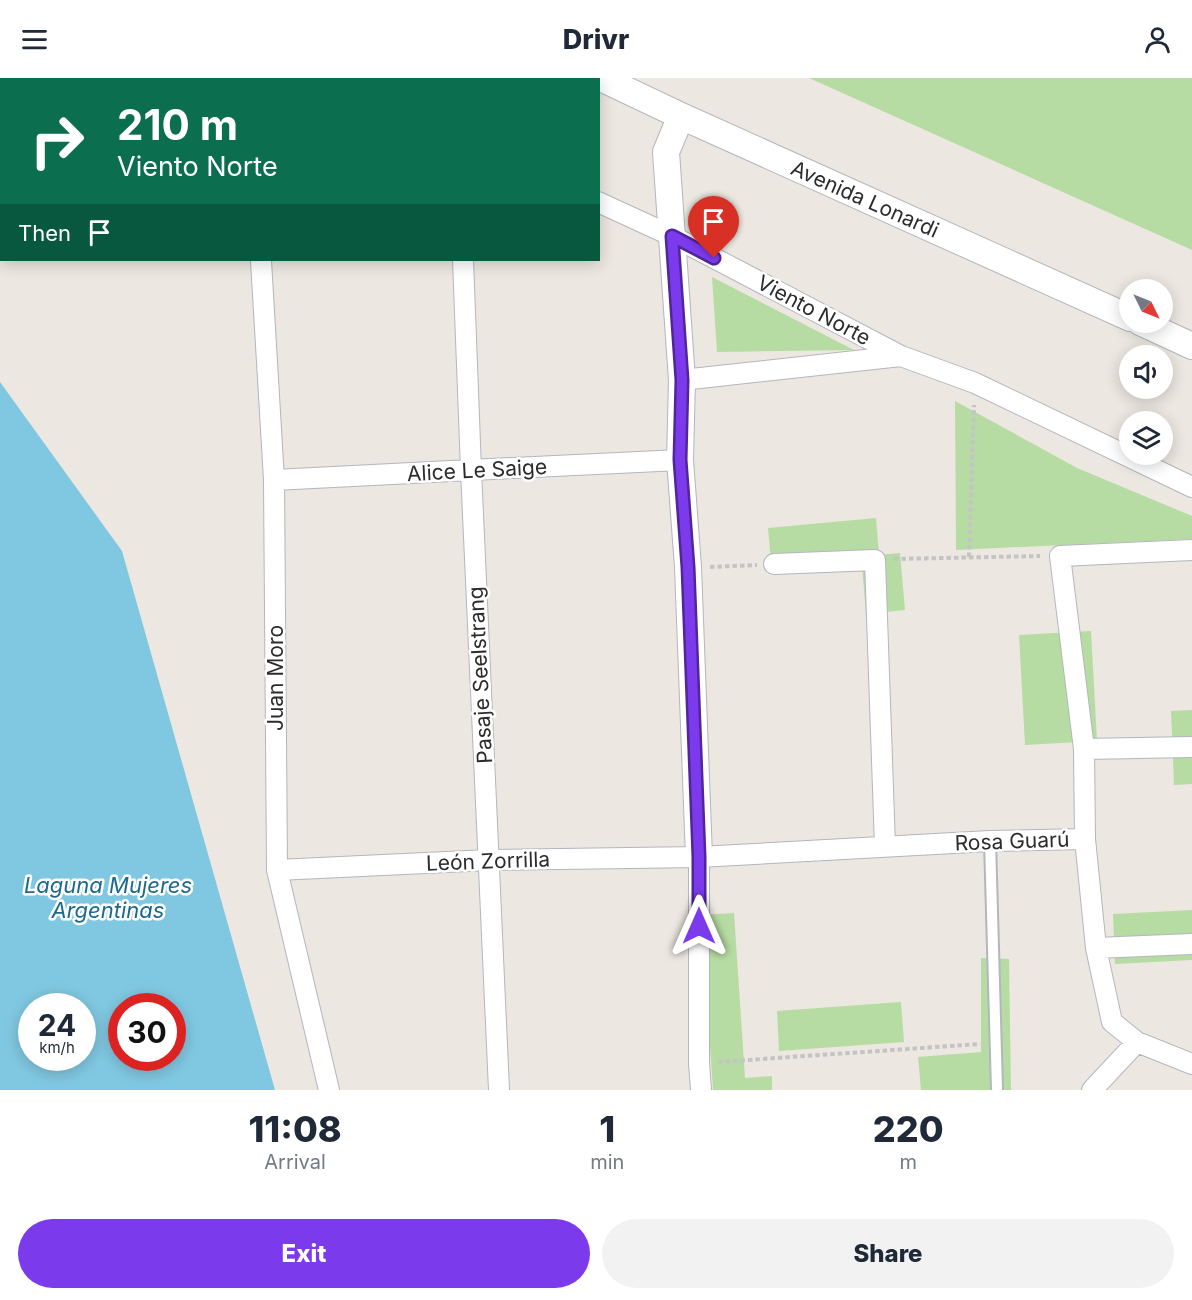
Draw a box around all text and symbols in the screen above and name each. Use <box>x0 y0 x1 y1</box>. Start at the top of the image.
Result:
icon: menu <box>18 23 51 56</box>
text: Drivr <box>563 23 629 56</box>
icon: person <box>1141 23 1174 56</box>
text: 210 m <box>117 99 238 150</box>
icon: right <box>18 102 96 180</box>
text: Viento Norte <box>117 150 278 183</box>
street label: Avenida Lonardi <box>787 155 943 243</box>
pin <box>688 196 739 258</box>
icon: arrive <box>697 205 730 238</box>
icon: arrive <box>83 216 116 249</box>
text: Then <box>18 220 71 246</box>
street label: Viento Norte <box>753 270 875 350</box>
north arrow <box>1119 279 1173 333</box>
map controls <box>1119 279 1173 465</box>
button: sound <box>1119 345 1173 399</box>
button: layers <box>1119 411 1173 465</box>
street label: Alice Le Saige <box>406 454 548 486</box>
street label: Pasaje Seelstrang <box>463 586 497 764</box>
street label: Juan Moro <box>263 625 288 731</box>
street label: Rosa Guarú <box>954 827 1070 855</box>
street label: León Zorrilla <box>425 846 551 876</box>
water label: Laguna Mujeres Argentinas <box>24 872 192 923</box>
position arrow <box>667 894 731 958</box>
speed limit sign: 30 <box>108 993 186 1071</box>
text: 24 <box>38 1007 76 1043</box>
text: km/h <box>39 1038 75 1057</box>
text: 11:08 <box>248 1107 342 1151</box>
text: 1 <box>599 1107 615 1151</box>
text: 220 <box>873 1107 944 1151</box>
text: Arrival <box>264 1150 326 1174</box>
text: min <box>590 1150 624 1174</box>
text: m <box>899 1150 917 1174</box>
button: Exit <box>18 1219 590 1288</box>
button: Share <box>602 1219 1174 1288</box>

